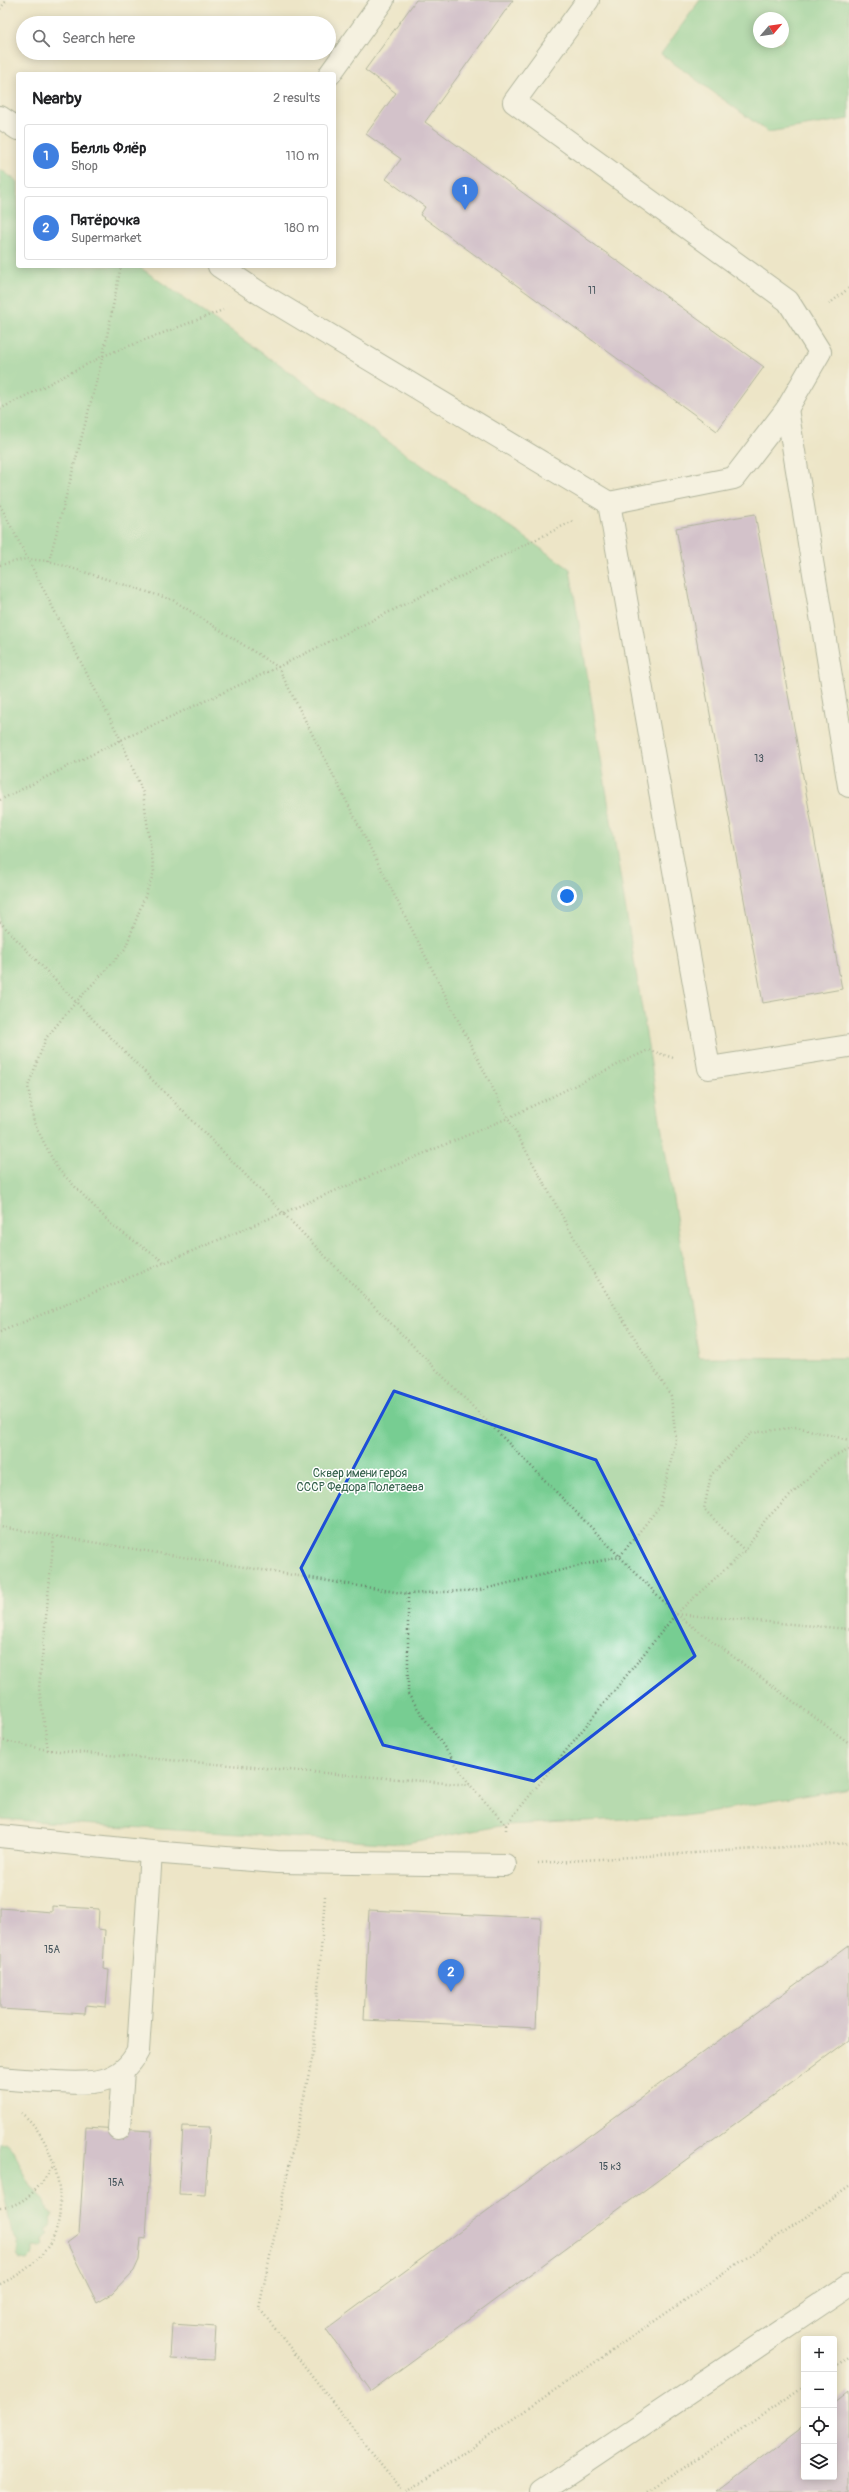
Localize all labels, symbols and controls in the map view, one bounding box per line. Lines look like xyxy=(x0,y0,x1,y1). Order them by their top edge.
north arrow xyxy=(753,12,789,48)
search box xyxy=(16,16,336,60)
icon: search xyxy=(30,27,52,49)
text: Search here xyxy=(62,29,135,48)
text: Nearby xyxy=(32,88,81,109)
text: 2 results xyxy=(273,90,320,106)
text: Белль Флёр xyxy=(71,139,146,158)
text: 1 xyxy=(43,148,49,164)
text: 110 m xyxy=(286,148,319,164)
text: Shop xyxy=(71,158,98,174)
pin: 1 xyxy=(452,177,478,210)
text: Пятёрочка xyxy=(71,211,140,230)
text: 2 xyxy=(42,220,50,236)
text: 180 m xyxy=(284,220,319,236)
text: Supermarket xyxy=(71,230,142,246)
house number: 11 xyxy=(588,285,596,297)
house number: 13 xyxy=(754,753,764,765)
your location xyxy=(557,886,577,906)
park label: Сквер имени героя СССР Федора Полетаева xyxy=(296,1466,424,1495)
house number: 15А xyxy=(44,1944,60,1956)
pin: 2 xyxy=(438,1959,464,1992)
house number: 15 к3 xyxy=(599,2161,622,2173)
house number: 15А xyxy=(108,2177,124,2189)
map controls xyxy=(801,2336,837,2480)
button: + xyxy=(801,2336,837,2372)
button: − xyxy=(801,2372,837,2408)
button: locate xyxy=(801,2408,837,2444)
button: layers xyxy=(801,2444,837,2480)

